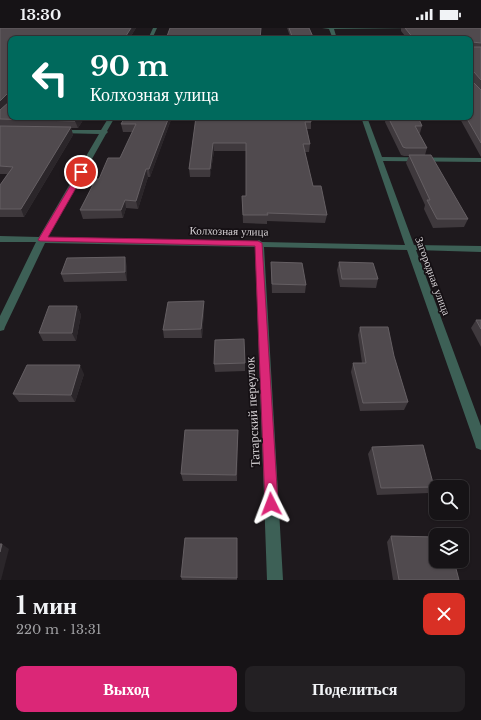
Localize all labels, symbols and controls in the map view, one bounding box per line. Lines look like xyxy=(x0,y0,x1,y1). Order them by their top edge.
text: 13:30 xyxy=(20,5,61,24)
text: 90 m xyxy=(90,49,168,84)
icon: left xyxy=(24,52,76,104)
text: Колхозная улица xyxy=(90,84,219,106)
pin xyxy=(64,155,98,189)
icon: arrive xyxy=(70,161,92,183)
street label: Колхозная улица xyxy=(190,223,269,239)
street label: Загородная улица xyxy=(412,235,454,317)
street label: Татарский переулок xyxy=(241,356,264,468)
map controls xyxy=(429,480,469,568)
button: search xyxy=(429,480,469,520)
position arrow xyxy=(250,483,292,525)
button: layers xyxy=(429,528,469,568)
text: 1 мин xyxy=(16,591,77,620)
button: close xyxy=(423,593,465,635)
text: 220 m · 13:31 xyxy=(16,621,101,638)
button: Выход xyxy=(16,666,237,712)
button: Поделиться xyxy=(245,666,465,712)

